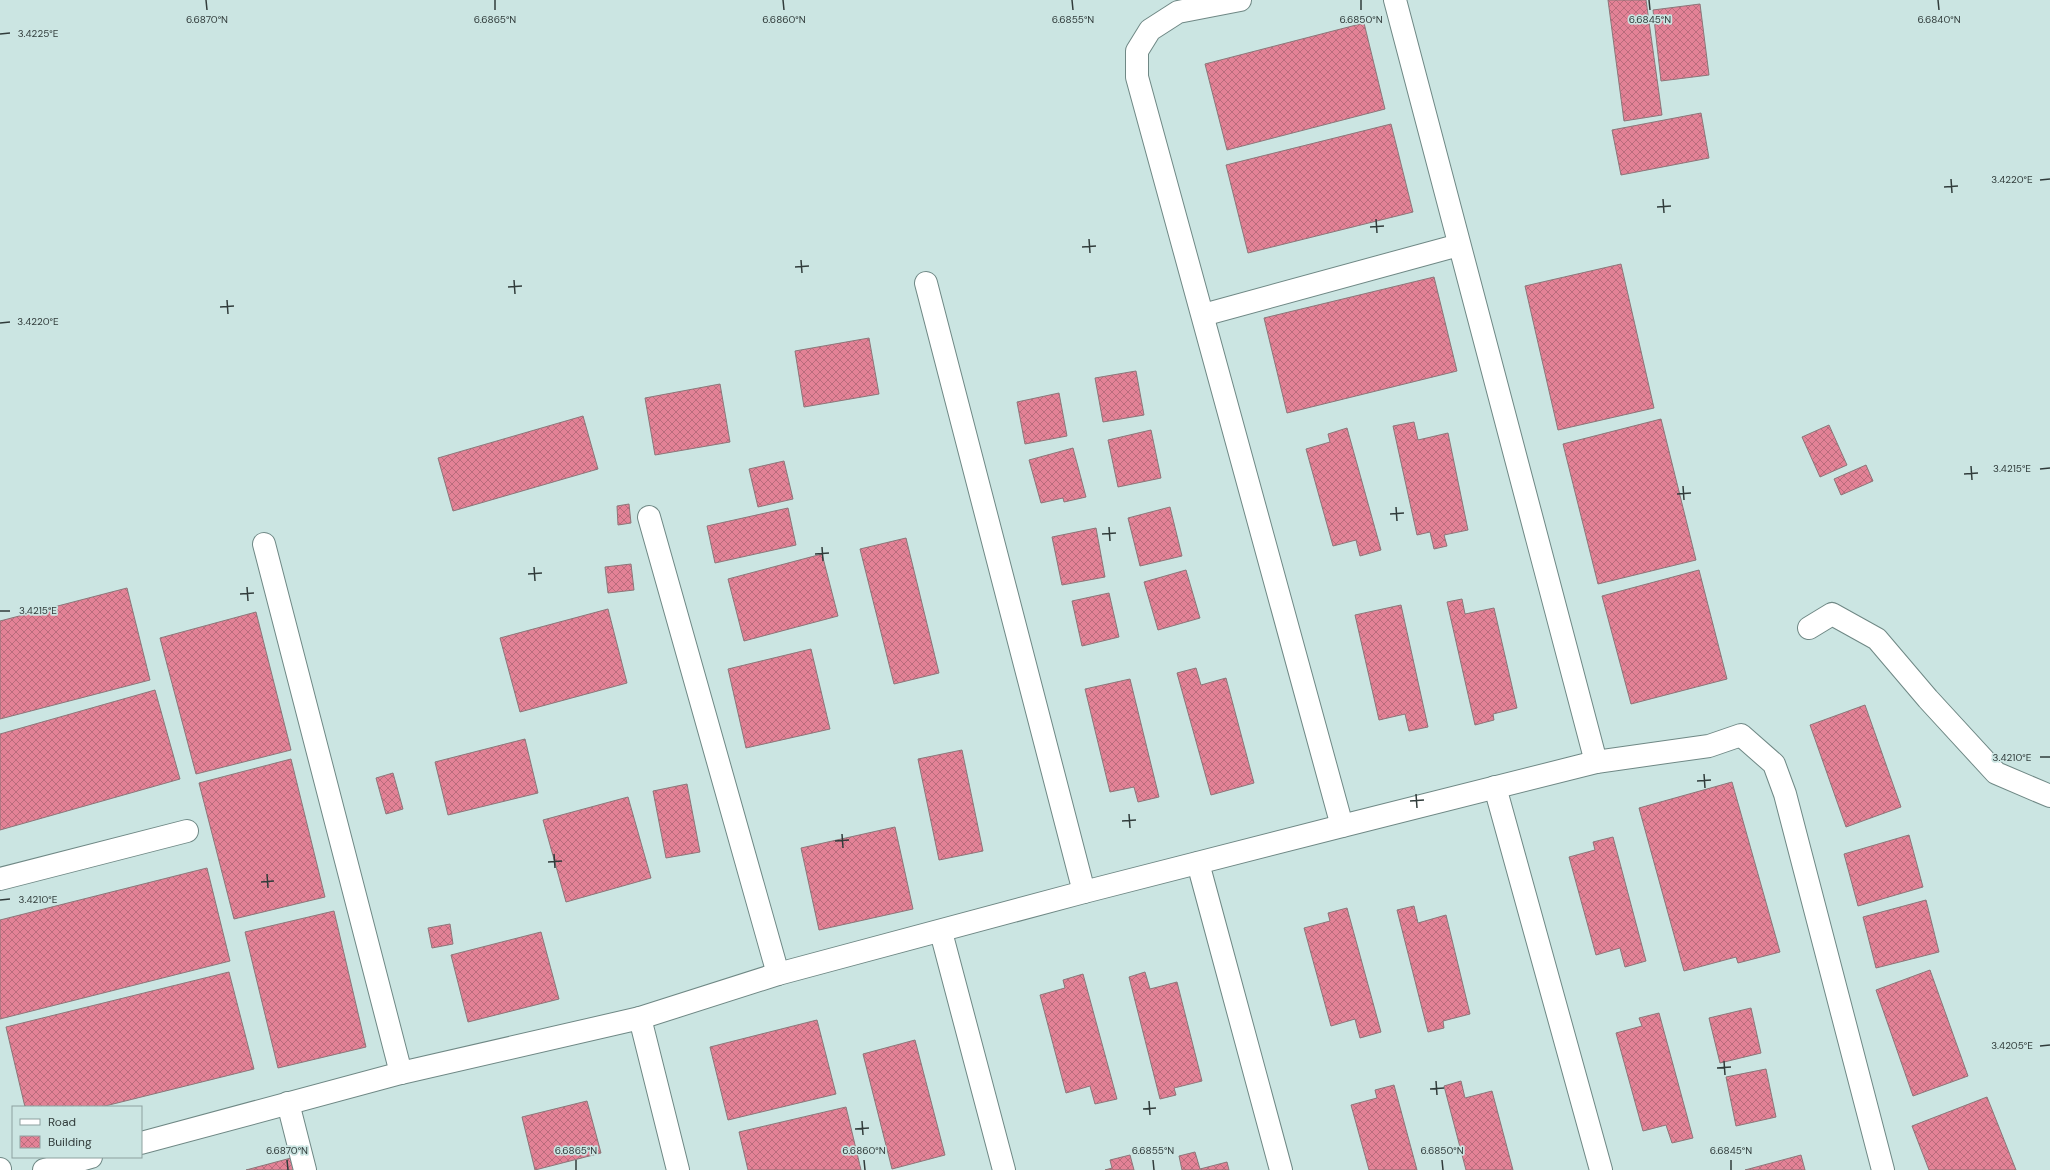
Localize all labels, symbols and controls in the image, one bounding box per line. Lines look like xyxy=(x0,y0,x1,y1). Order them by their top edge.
text: 6.6870°N xyxy=(186,13,228,26)
text: 6.6865°N xyxy=(474,13,516,26)
text: 6.6860°N xyxy=(762,13,806,26)
text: 6.6855°N xyxy=(1052,13,1094,26)
text: 6.6850°N xyxy=(1339,13,1383,26)
text: 6.6845°N xyxy=(1629,13,1671,26)
text: 6.6840°N xyxy=(1917,13,1961,26)
text: 3.4225°E xyxy=(18,27,59,40)
text: 3.4220°E xyxy=(1991,173,2033,186)
text: 3.4220°E xyxy=(17,315,59,328)
text: 3.4215°E xyxy=(1993,462,2031,475)
text: 3.4215°E xyxy=(19,604,57,617)
text: 3.4210°E xyxy=(1993,751,2032,764)
text: 3.4210°E xyxy=(19,893,58,906)
text: 3.4205°E xyxy=(1991,1039,2033,1052)
legend xyxy=(12,1106,142,1158)
text: Road xyxy=(48,1114,76,1130)
text: Building xyxy=(48,1134,92,1150)
text: 6.6870°N xyxy=(266,1144,308,1157)
text: 6.6865°N xyxy=(555,1144,597,1157)
text: 6.6860°N xyxy=(842,1144,886,1157)
text: 6.6855°N xyxy=(1132,1144,1174,1157)
text: 6.6850°N xyxy=(1420,1144,1464,1157)
text: 6.6845°N xyxy=(1710,1144,1752,1157)

